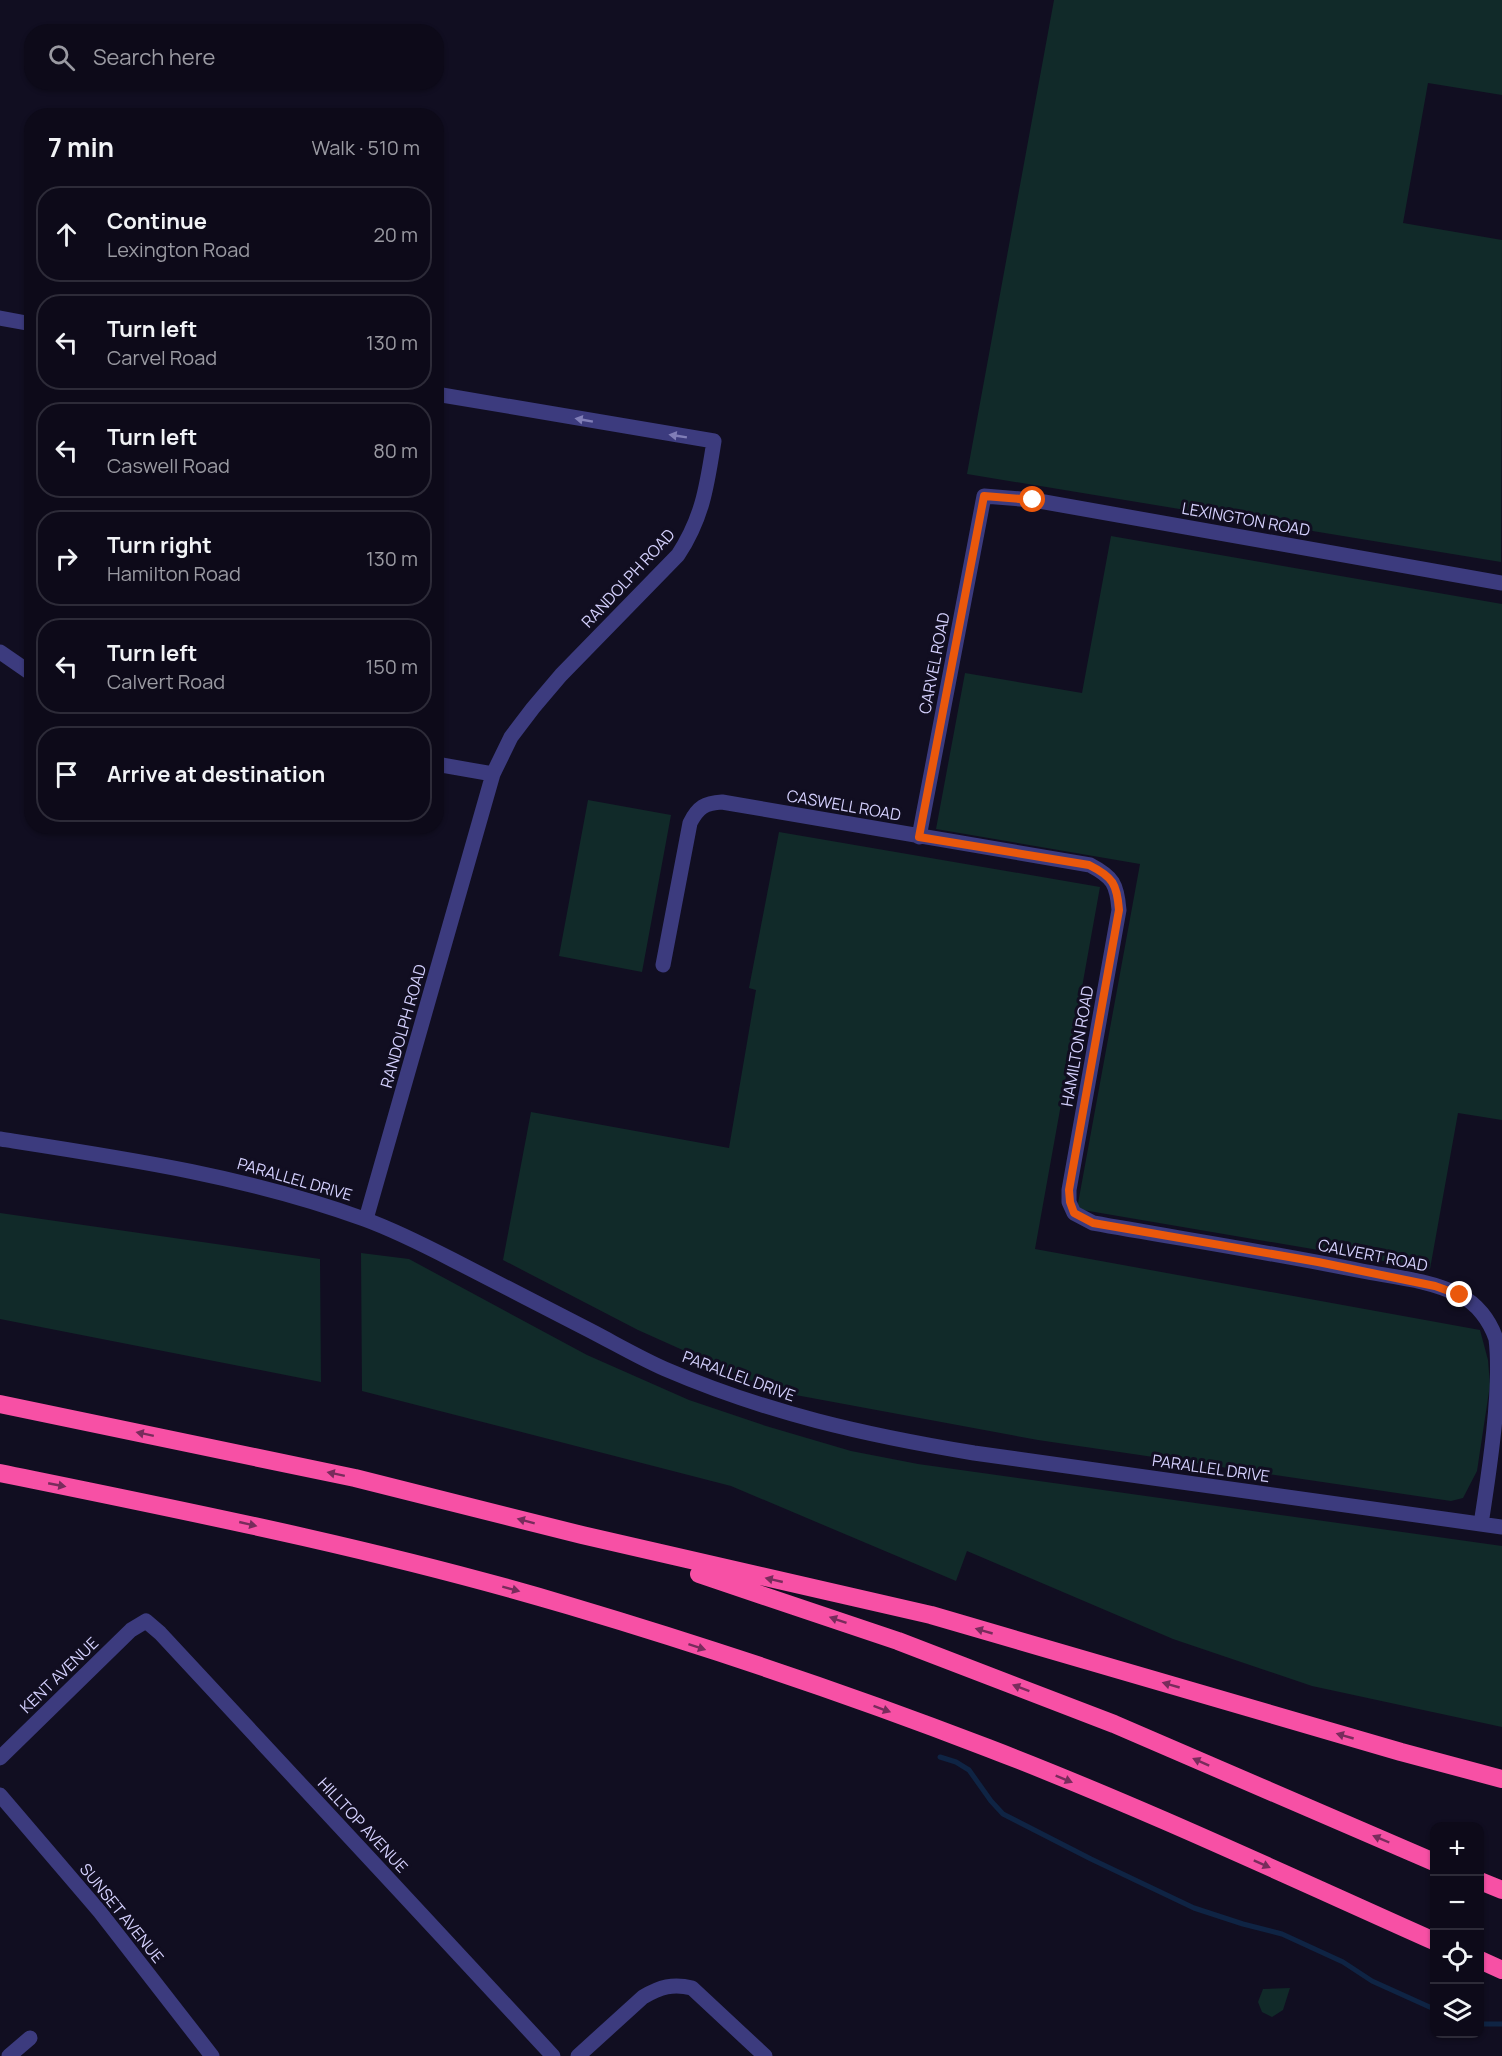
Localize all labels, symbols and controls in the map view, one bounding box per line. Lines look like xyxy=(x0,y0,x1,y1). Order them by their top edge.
search box xyxy=(24,24,444,90)
icon: search xyxy=(45,41,78,74)
text: Search here xyxy=(93,42,215,72)
text: 7 min xyxy=(48,129,114,165)
text: Walk · 510 m xyxy=(311,134,420,161)
text: Continue xyxy=(107,206,207,236)
icon: ahead xyxy=(50,218,83,251)
text: 20 m xyxy=(373,221,418,248)
text: Lexington Road xyxy=(107,236,250,263)
text: Turn left xyxy=(107,314,197,344)
icon: left xyxy=(50,326,83,359)
text: 130 m xyxy=(366,329,418,356)
text: Carvel Road xyxy=(107,344,217,371)
one-way arrow xyxy=(575,415,594,424)
text: Turn left xyxy=(107,422,197,452)
one-way arrow xyxy=(669,431,688,440)
icon: left xyxy=(50,434,83,467)
text: 80 m xyxy=(373,437,418,464)
text: Caswell Road xyxy=(107,452,230,479)
route start xyxy=(1019,486,1045,512)
street label: LEXINGTON ROAD xyxy=(1180,497,1312,541)
street label: RANDOLPH ROAD xyxy=(576,524,680,632)
text: Turn right xyxy=(107,530,212,560)
icon: right xyxy=(50,542,83,575)
text: 130 m xyxy=(366,545,418,572)
text: Hamilton Road xyxy=(107,560,241,587)
street label: CARVEL ROAD xyxy=(913,610,955,716)
text: Turn left xyxy=(107,638,197,668)
icon: left xyxy=(50,650,83,683)
text: 150 m xyxy=(365,653,418,680)
text: Calvert Road xyxy=(107,668,225,695)
icon: arrive xyxy=(50,758,83,791)
text: Arrive at destination xyxy=(107,759,325,789)
street label: CASWELL ROAD xyxy=(785,784,903,826)
street label: RANDOLPH ROAD xyxy=(375,961,431,1090)
street label: HAMILTON ROAD xyxy=(1056,984,1098,1108)
street label: PARALLEL DRIVE xyxy=(235,1152,355,1206)
street label: CALVERT ROAD xyxy=(1316,1234,1430,1276)
route end xyxy=(1446,1281,1472,1307)
street label: PARALLEL DRIVE xyxy=(680,1345,798,1407)
one-way arrow xyxy=(136,1429,155,1438)
street label: PARALLEL DRIVE xyxy=(1151,1449,1271,1487)
one-way arrow xyxy=(326,1469,345,1478)
one-way arrow xyxy=(48,1481,67,1490)
one-way arrow xyxy=(516,1515,535,1525)
one-way arrow xyxy=(239,1520,257,1530)
one-way arrow xyxy=(765,1575,783,1585)
one-way arrow xyxy=(502,1585,520,1595)
one-way arrow xyxy=(829,1615,847,1625)
one-way arrow xyxy=(975,1626,993,1635)
street label: KENT AVENUE xyxy=(15,1632,103,1718)
one-way arrow xyxy=(688,1642,706,1652)
one-way arrow xyxy=(1162,1680,1180,1689)
one-way arrow xyxy=(1012,1683,1030,1692)
one-way arrow xyxy=(873,1704,891,1714)
one-way arrow xyxy=(1336,1731,1354,1740)
one-way arrow xyxy=(1193,1758,1210,1767)
street label: HILLTOP AVENUE xyxy=(313,1773,413,1877)
one-way arrow xyxy=(1055,1775,1073,1784)
map controls xyxy=(1430,1822,1484,2038)
button: + xyxy=(1430,1822,1484,1876)
one-way arrow xyxy=(1371,1834,1389,1844)
street label: SUNSET AVENUE xyxy=(75,1859,169,1967)
one-way arrow xyxy=(1253,1859,1271,1869)
button: − xyxy=(1430,1876,1484,1930)
button: locate xyxy=(1430,1930,1484,1984)
button: layers xyxy=(1430,1984,1484,2038)

